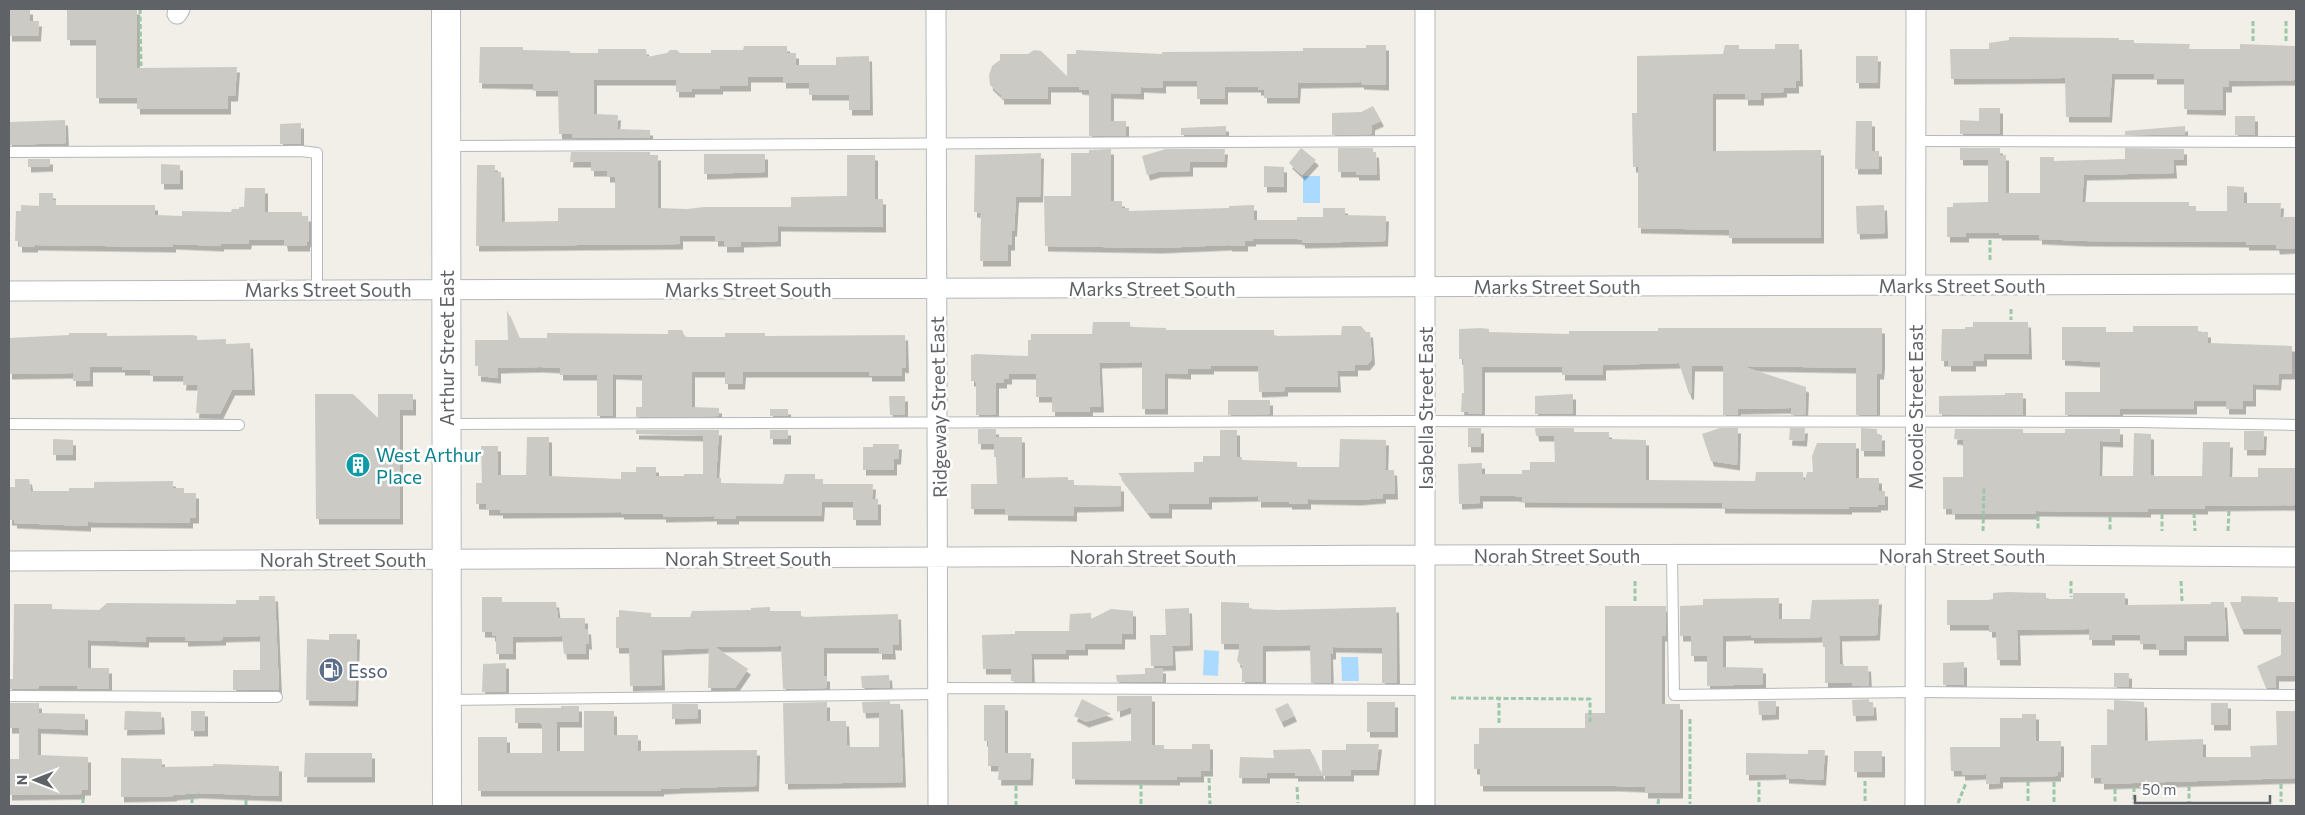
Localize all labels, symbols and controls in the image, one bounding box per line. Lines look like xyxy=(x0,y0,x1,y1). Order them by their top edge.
street label: Arthur Street East xyxy=(435,270,458,426)
street label: Marks Street South xyxy=(1878,274,2046,297)
street label: Marks Street South xyxy=(1473,275,1641,298)
street label: Marks Street South xyxy=(1068,277,1236,300)
street label: Marks Street South xyxy=(244,278,412,301)
street label: Marks Street South xyxy=(664,278,832,301)
street label: Ridgeway Street East xyxy=(925,316,951,498)
street label: Moodie Street East xyxy=(1904,324,1927,490)
street label: Isabella Street East xyxy=(1414,326,1437,490)
place label: West Arthur Place xyxy=(376,443,482,488)
building icon: West Arthur Place xyxy=(345,452,371,478)
street label: Norah Street South xyxy=(1474,544,1640,567)
street label: Norah Street South xyxy=(1879,544,2045,567)
street label: Norah Street South xyxy=(1070,545,1236,568)
street label: Norah Street South xyxy=(665,547,831,570)
street label: Norah Street South xyxy=(260,548,426,571)
fuel station icon: Esso xyxy=(318,657,344,683)
place label: Esso xyxy=(348,659,388,682)
north arrow xyxy=(10,755,60,805)
scale bar xyxy=(2135,772,2270,804)
text: N xyxy=(13,775,30,785)
text: 50 m xyxy=(2142,780,2176,798)

